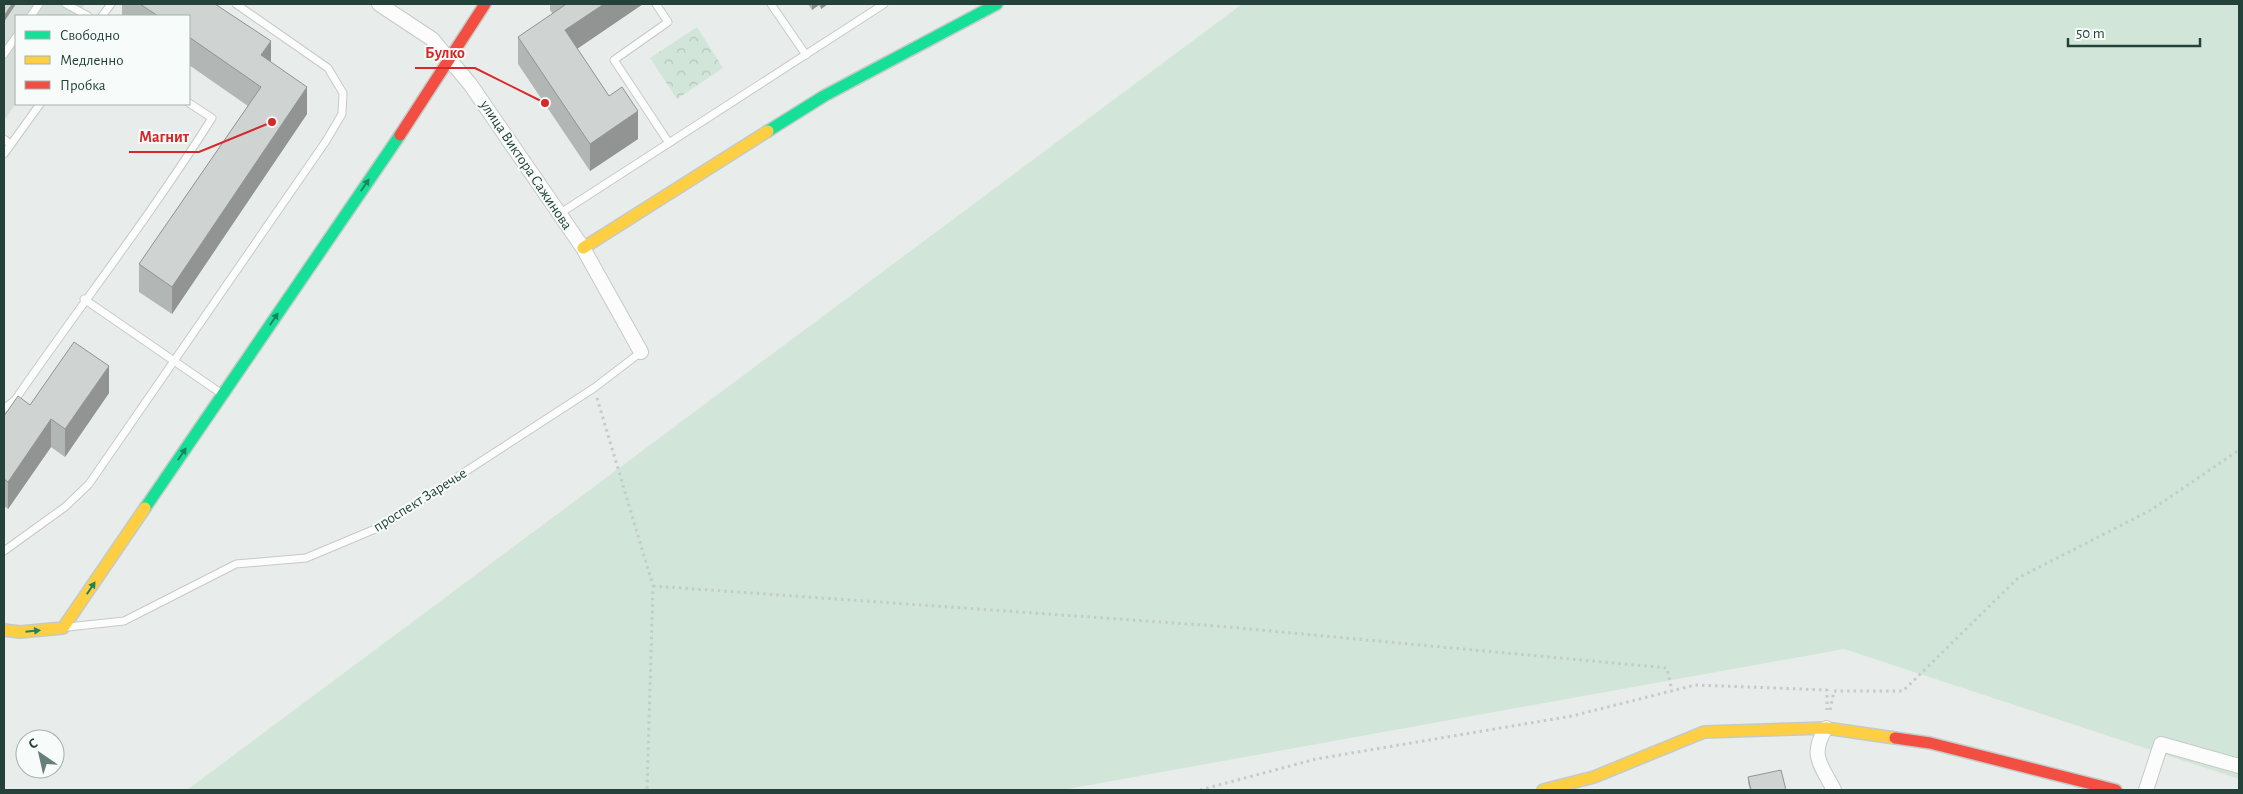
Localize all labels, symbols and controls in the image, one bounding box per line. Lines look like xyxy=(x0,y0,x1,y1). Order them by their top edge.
legend xyxy=(15,15,190,105)
scale bar xyxy=(2068,15,2200,47)
text: 50 m xyxy=(2076,26,2105,41)
text: Свободно xyxy=(60,28,120,43)
callout: Булко xyxy=(415,37,475,68)
text: Булко xyxy=(425,45,465,62)
text: Медленно xyxy=(60,53,124,68)
text: Пробка xyxy=(60,78,106,93)
street label: улица Виктора Сажинова xyxy=(477,97,575,232)
callout: Магнит xyxy=(129,121,199,152)
text: Магнит xyxy=(139,129,190,145)
one-way arrow xyxy=(361,178,370,192)
one-way arrow xyxy=(269,313,279,326)
one-way arrow xyxy=(177,447,187,460)
street label: проспект Заречье xyxy=(371,465,470,535)
one-way arrow xyxy=(86,581,96,595)
one-way arrow xyxy=(26,627,42,635)
north arrow xyxy=(15,729,65,779)
text: С xyxy=(26,736,41,752)

